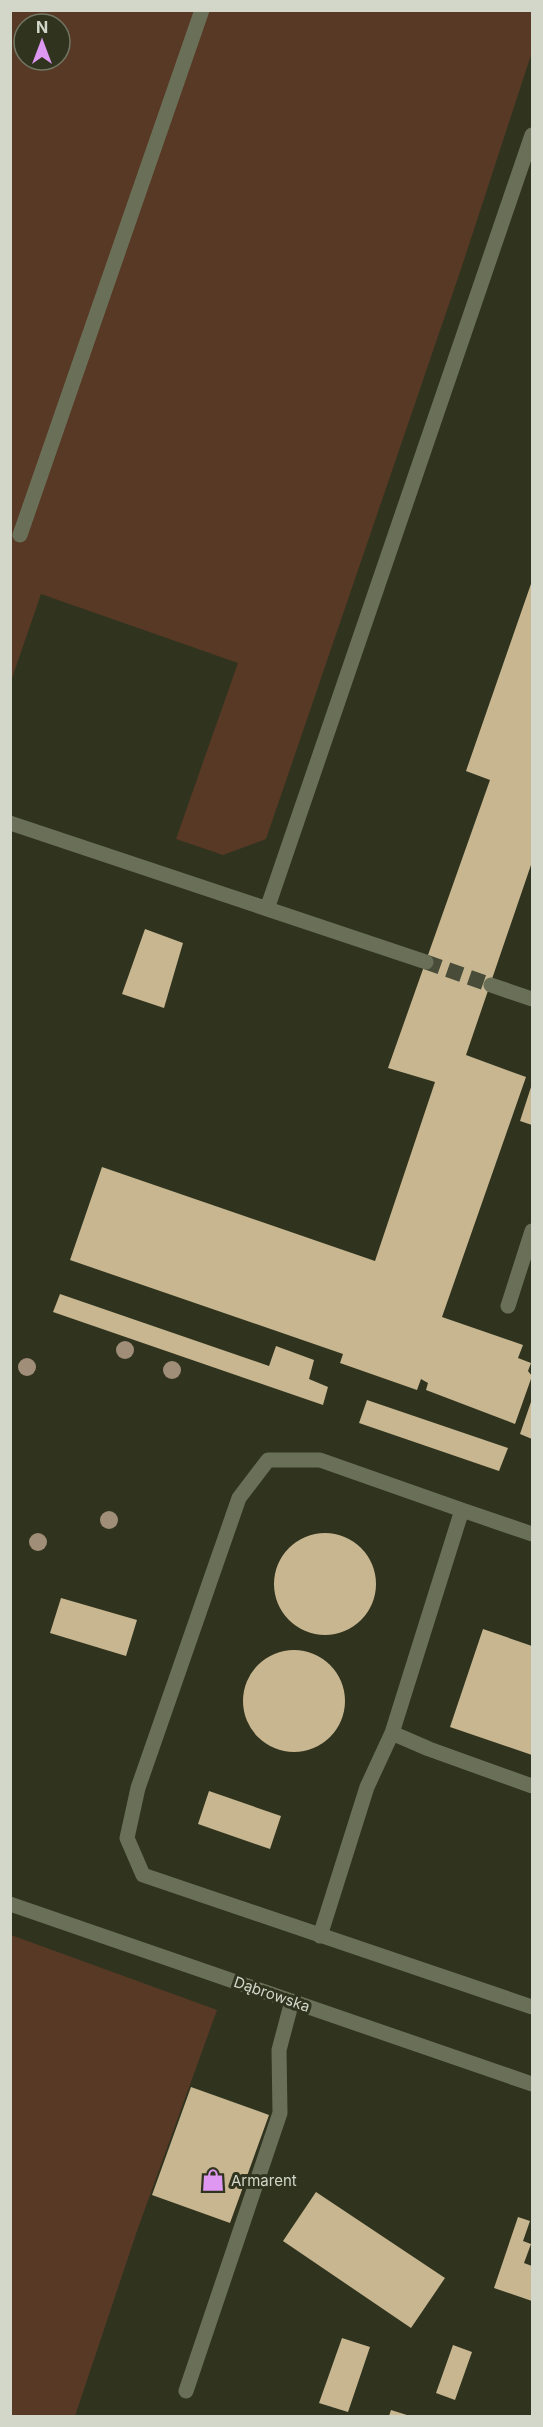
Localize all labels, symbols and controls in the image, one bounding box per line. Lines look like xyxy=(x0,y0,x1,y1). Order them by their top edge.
north arrow xyxy=(12,12,72,72)
text: N xyxy=(36,17,48,37)
street label: Dąbrowska xyxy=(231,1972,313,2016)
shop icon: Armarent xyxy=(200,2167,226,2193)
place label: Armarent xyxy=(231,2171,297,2190)

